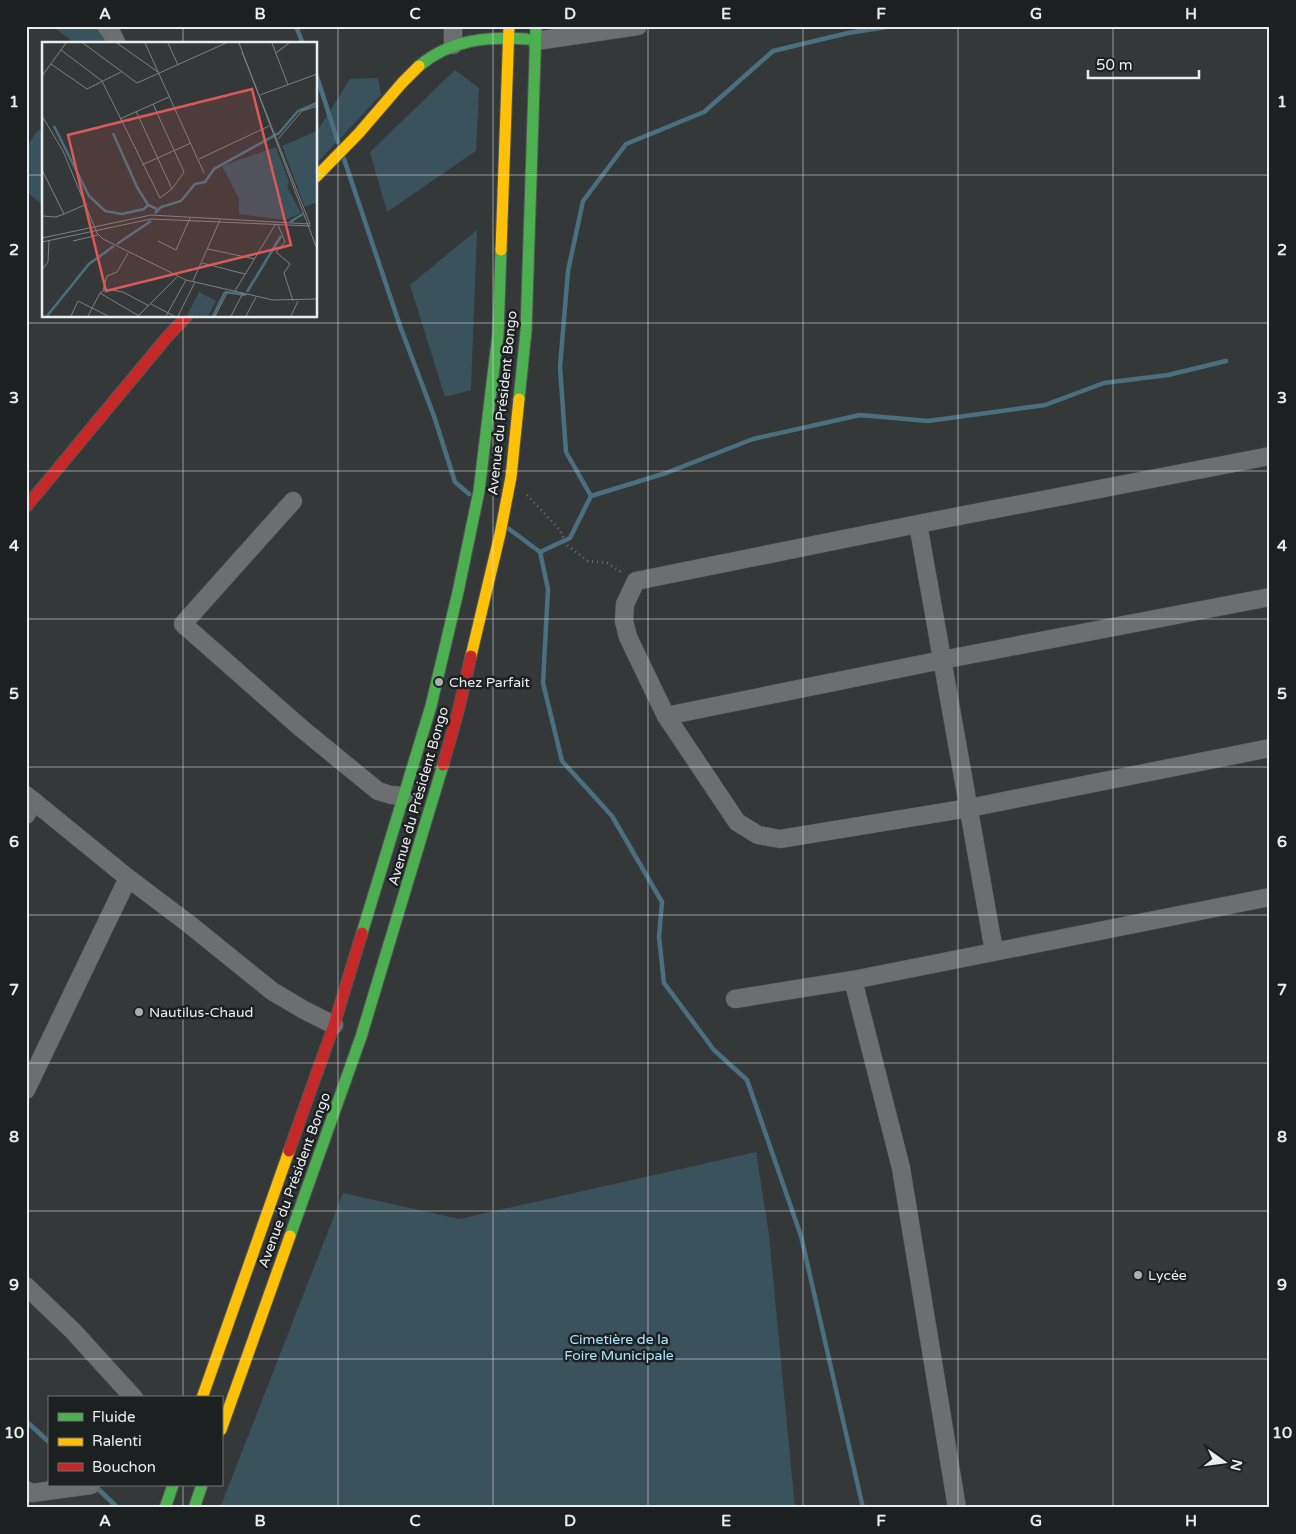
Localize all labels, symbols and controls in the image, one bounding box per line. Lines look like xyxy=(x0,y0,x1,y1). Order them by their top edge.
text: A xyxy=(99,4,111,24)
text: B xyxy=(254,4,266,24)
text: C xyxy=(409,4,421,24)
text: D xyxy=(564,4,576,24)
text: E xyxy=(721,4,731,24)
text: F xyxy=(876,4,886,24)
text: G xyxy=(1030,4,1042,24)
text: H xyxy=(1185,4,1197,24)
inset map xyxy=(42,42,318,318)
scale bar xyxy=(1088,48,1200,80)
text: 50 m xyxy=(1096,56,1133,74)
text: 1 xyxy=(9,92,19,112)
text: 1 xyxy=(1277,92,1287,112)
text: 2 xyxy=(9,240,19,260)
text: 2 xyxy=(1277,240,1287,260)
street label: Avenue du Président Bongo xyxy=(484,310,521,496)
text: 3 xyxy=(9,388,19,408)
text: 3 xyxy=(1277,388,1287,408)
text: 4 xyxy=(9,536,19,556)
text: 4 xyxy=(1277,536,1287,556)
place label: Chez Parfait xyxy=(449,674,531,691)
marker: Chez Parfait xyxy=(433,676,445,688)
text: 5 xyxy=(9,684,19,704)
text: 5 xyxy=(1277,684,1287,704)
street label: Avenue du Président Bongo xyxy=(385,705,452,888)
text: 6 xyxy=(9,832,19,852)
text: 6 xyxy=(1277,832,1287,852)
text: 7 xyxy=(9,980,19,1000)
text: 7 xyxy=(1277,980,1287,1000)
place label: Nautilus-Chaud xyxy=(149,1004,253,1021)
marker: Nautilus-Chaud xyxy=(133,1006,145,1018)
street label: Avenue du Président Bongo xyxy=(255,1090,334,1270)
text: 8 xyxy=(9,1127,19,1147)
text: 8 xyxy=(1277,1127,1287,1147)
place label: Lycée xyxy=(1148,1267,1187,1284)
marker: Lycée xyxy=(1132,1269,1144,1281)
text: 9 xyxy=(9,1275,19,1295)
text: 9 xyxy=(1277,1275,1287,1295)
park label: Cimetière de la Foire Municipale xyxy=(564,1331,674,1364)
legend xyxy=(48,1396,222,1486)
text: Fluide xyxy=(92,1408,136,1426)
text: 10 xyxy=(4,1423,24,1443)
text: 10 xyxy=(1272,1423,1292,1443)
text: Ralenti xyxy=(92,1432,142,1450)
north arrow xyxy=(1198,1436,1248,1486)
text: Bouchon xyxy=(92,1458,156,1476)
text: N xyxy=(1227,1458,1246,1473)
text: A xyxy=(99,1511,111,1531)
text: B xyxy=(254,1511,266,1531)
text: C xyxy=(409,1511,421,1531)
text: D xyxy=(564,1511,576,1531)
text: E xyxy=(721,1511,731,1531)
text: F xyxy=(876,1511,886,1531)
text: G xyxy=(1030,1511,1042,1531)
text: H xyxy=(1185,1511,1197,1531)

